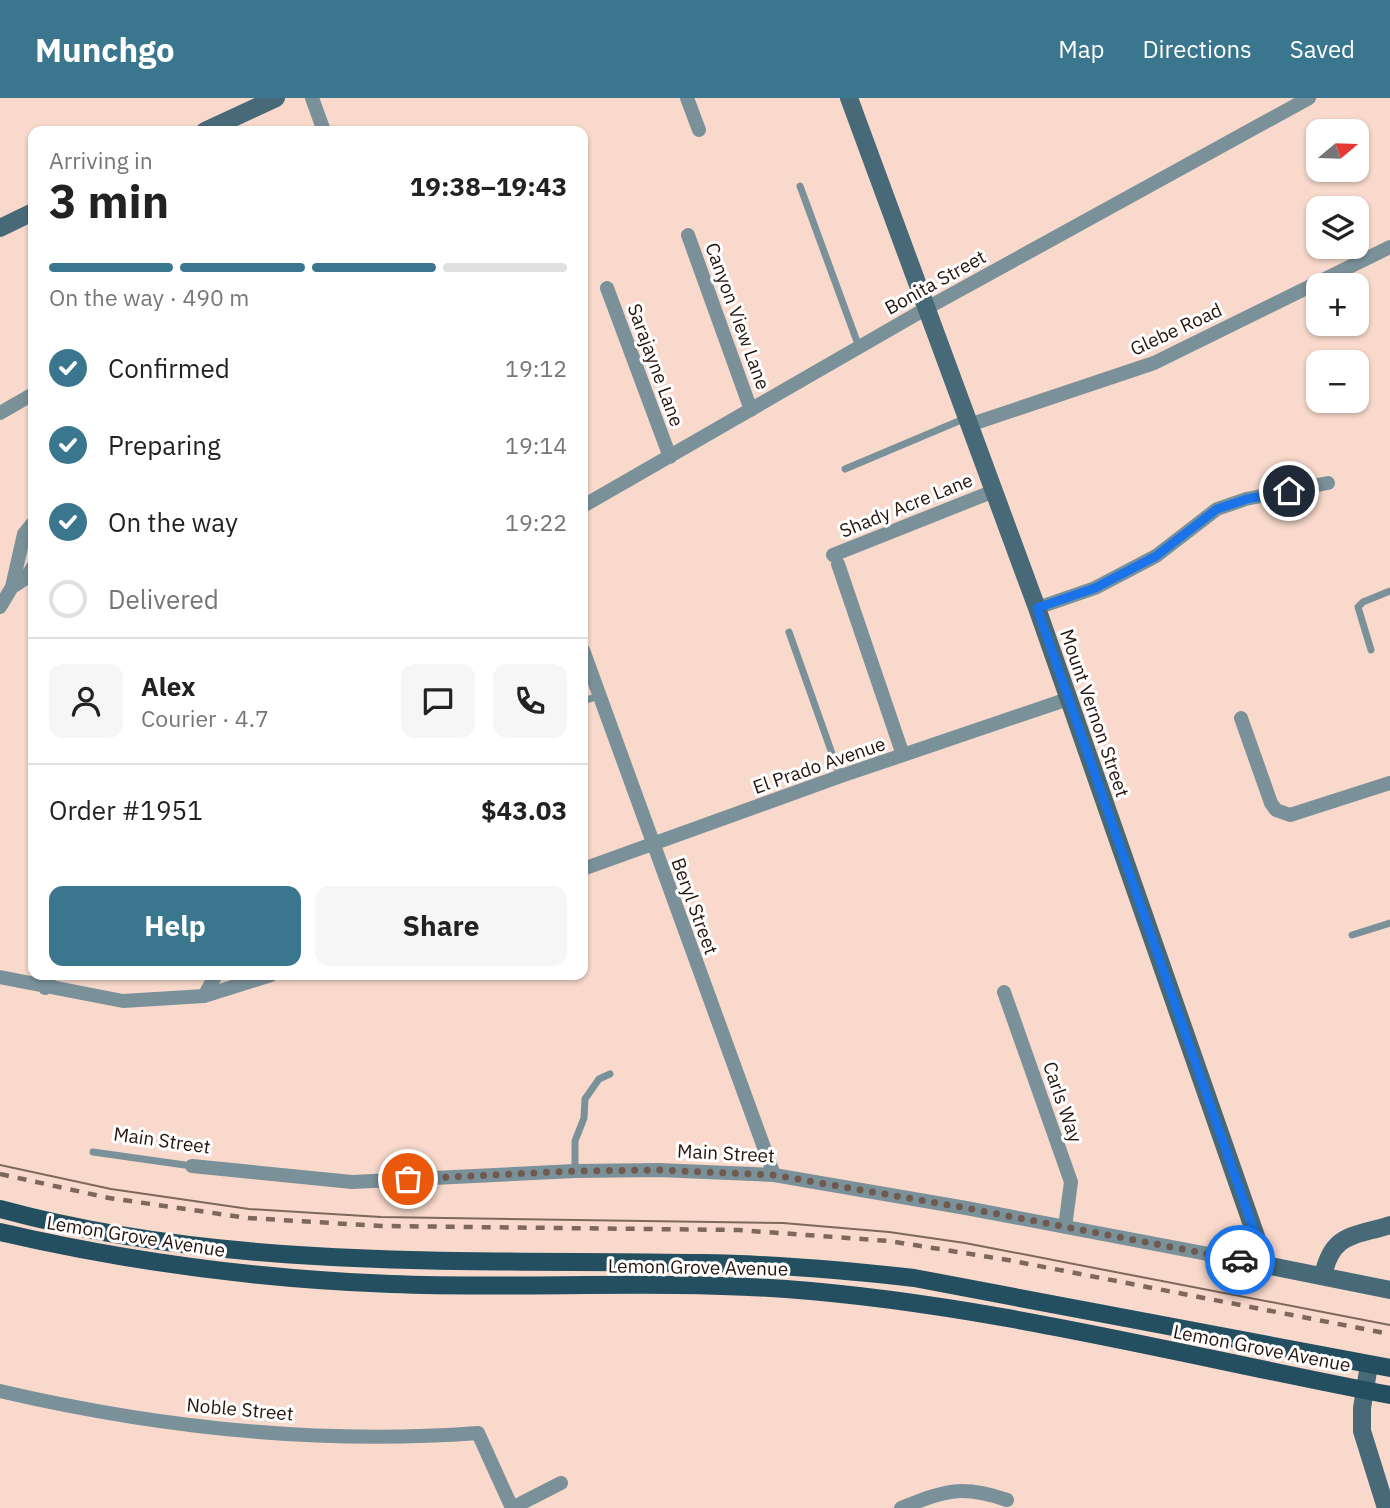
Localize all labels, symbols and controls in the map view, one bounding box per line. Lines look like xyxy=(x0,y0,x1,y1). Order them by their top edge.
text: Munchgo xyxy=(35,28,175,71)
text: Map xyxy=(1058,33,1104,65)
text: Directions xyxy=(1142,33,1252,65)
text: Saved xyxy=(1290,33,1355,65)
north arrow xyxy=(1306,119,1368,182)
map controls xyxy=(1306,119,1369,413)
text: Arriving in xyxy=(49,145,153,175)
text: 19:38–19:43 xyxy=(410,169,567,203)
text: 3 min xyxy=(49,171,169,231)
button: layers xyxy=(1306,196,1369,259)
street label: Canyon View Lane xyxy=(700,239,776,393)
street label: Bonita Street xyxy=(880,244,990,320)
button: + xyxy=(1306,273,1369,336)
text: On the way · 490 m xyxy=(49,282,249,312)
street label: Glebe Road xyxy=(1126,297,1226,361)
street label: Sarajayne Lane xyxy=(623,300,689,430)
icon: check xyxy=(49,349,87,387)
button: − xyxy=(1306,350,1369,413)
text: Confirmed xyxy=(108,351,230,385)
text: 19:12 xyxy=(505,353,567,383)
icon: check xyxy=(49,426,87,464)
text: Preparing xyxy=(108,428,221,462)
text: 19:14 xyxy=(505,430,567,460)
pin xyxy=(1259,461,1319,521)
street label: Shady Acre Lane xyxy=(836,467,976,543)
icon: home xyxy=(1270,472,1308,510)
icon: check xyxy=(49,503,87,541)
text: On the way xyxy=(108,505,238,539)
text: 19:22 xyxy=(505,507,567,537)
text: Delivered xyxy=(108,582,219,616)
street label: Mount Vernon Street xyxy=(1055,626,1135,800)
button: person xyxy=(49,664,123,738)
button: chat xyxy=(401,664,475,738)
button: phone xyxy=(493,664,567,738)
text: Alex xyxy=(141,669,195,703)
text: Courier · 4.7 xyxy=(141,703,269,733)
street label: El Prado Avenue xyxy=(750,731,888,799)
text: Order #1951 xyxy=(49,793,203,827)
text: $43.03 xyxy=(481,793,567,827)
street label: Beryl Street xyxy=(666,854,724,958)
button: Help xyxy=(49,886,301,966)
button: Share xyxy=(315,886,567,966)
street label: Carls Way xyxy=(1038,1058,1088,1146)
street label: Main Street xyxy=(112,1121,212,1159)
street label: Main Street xyxy=(677,1138,775,1168)
pin xyxy=(378,1149,438,1209)
icon: bag xyxy=(389,1160,427,1198)
street label: Lemon Grove Avenue xyxy=(45,1210,227,1262)
courier xyxy=(1205,1225,1275,1295)
icon: car xyxy=(1221,1241,1259,1279)
street label: Lemon Grove Avenue xyxy=(608,1253,788,1281)
street label: Lemon Grove Avenue xyxy=(1171,1319,1353,1377)
street label: Noble Street xyxy=(186,1392,294,1426)

